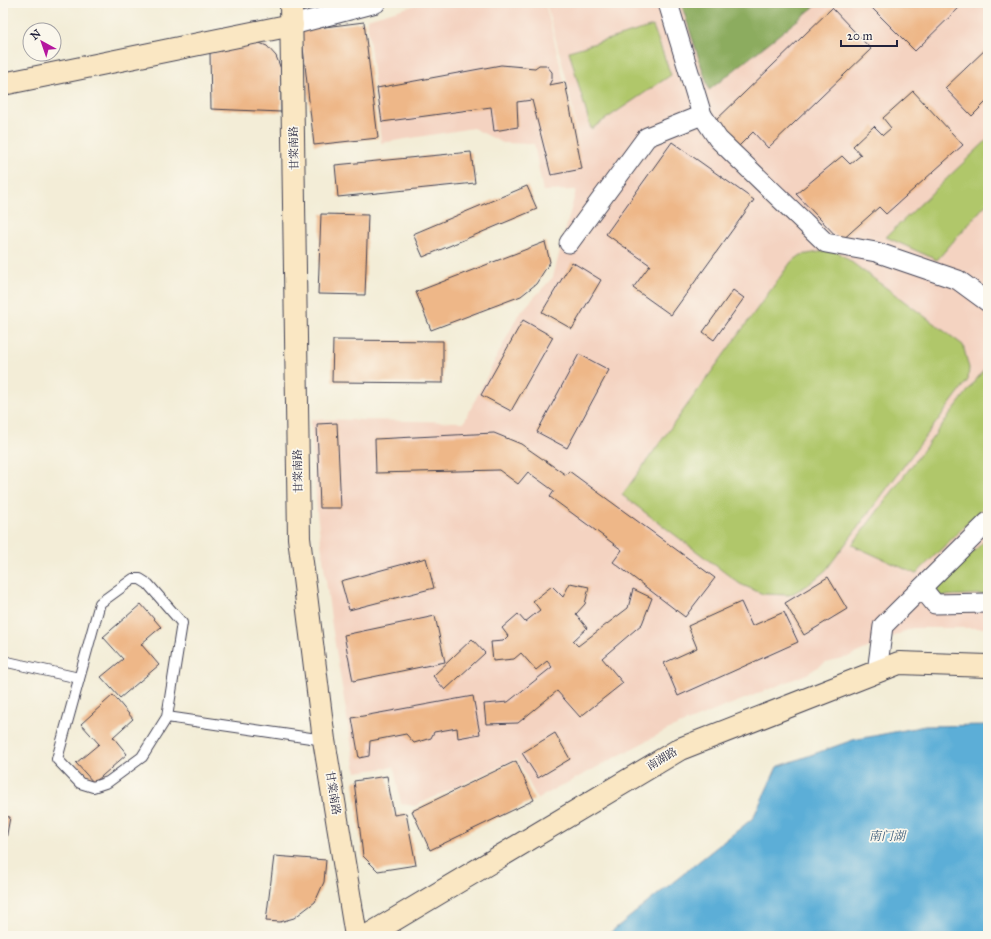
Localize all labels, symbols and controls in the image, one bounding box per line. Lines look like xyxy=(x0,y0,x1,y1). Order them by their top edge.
north arrow xyxy=(22,22,62,62)
scale bar xyxy=(841,22,897,48)
text: N xyxy=(28,26,44,43)
text: 20 m xyxy=(847,29,873,43)
street label: 甘棠南路 xyxy=(287,126,301,170)
street label: 甘棠南路 xyxy=(291,449,305,493)
street label: 南湖路 xyxy=(645,745,679,773)
street label: 甘棠南路 xyxy=(323,770,343,816)
water label: 南门湖 xyxy=(869,829,907,843)

